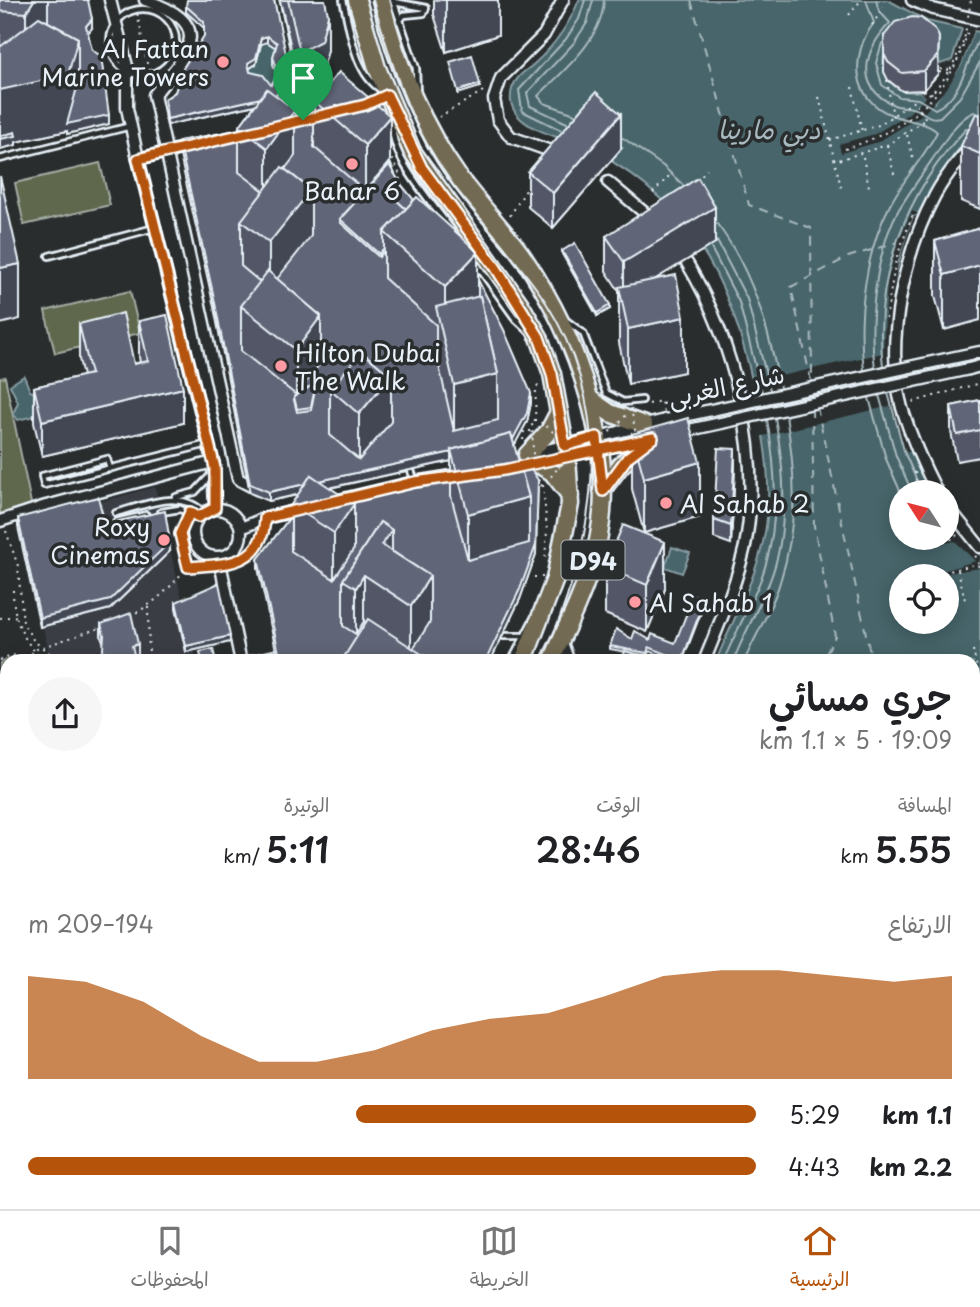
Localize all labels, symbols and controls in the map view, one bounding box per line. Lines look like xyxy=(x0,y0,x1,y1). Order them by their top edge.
place label: Al Fattan Marine Towers xyxy=(42,30,209,94)
pin xyxy=(273,48,333,120)
marker: Al Fattan Marine Towers xyxy=(215,54,231,70)
icon: arrive xyxy=(284,59,322,97)
water label: دبي مارينا xyxy=(717,109,821,153)
marker: Bahar 6 xyxy=(344,156,360,172)
place label: Bahar 6 xyxy=(304,172,400,208)
place label: Hilton Dubai The Walk xyxy=(295,334,441,398)
street label: شارع الغربى xyxy=(664,355,788,416)
marker: Hilton Dubai The Walk xyxy=(273,358,289,374)
north arrow xyxy=(889,480,959,550)
map controls xyxy=(889,480,959,634)
place label: Al Sahab 2 xyxy=(680,485,810,521)
marker: Al Sahab 2 xyxy=(658,495,674,511)
place label: Roxy Cinemas xyxy=(50,508,150,572)
marker: Roxy Cinemas xyxy=(156,532,172,548)
road number: D94 xyxy=(562,540,624,580)
button: locate xyxy=(889,564,959,634)
place label: Al Sahab 1 xyxy=(649,584,773,620)
marker: Al Sahab 1 xyxy=(627,594,643,610)
text: جري مسائي xyxy=(768,667,952,724)
button: share xyxy=(28,677,102,751)
text: 19:09 · 5 × 1.1 km xyxy=(759,722,952,757)
text: الوتيرة xyxy=(283,790,329,818)
text: الوقت xyxy=(596,790,641,818)
text: المسافة xyxy=(898,790,952,818)
text: 5:11 xyxy=(266,822,329,875)
text: 28:46 xyxy=(536,822,641,875)
text: 5.55 xyxy=(875,822,952,875)
text: /km xyxy=(223,841,266,869)
text: km xyxy=(840,841,875,869)
text: 194–209 m xyxy=(28,906,154,941)
text: الارتفاع xyxy=(888,906,952,941)
text: 5:29 xyxy=(789,1097,840,1132)
text: 1.1 km xyxy=(882,1097,952,1132)
text: 4:43 xyxy=(788,1149,840,1184)
text: 2.2 km xyxy=(869,1149,952,1184)
tab: المحفوظات xyxy=(130,1222,209,1296)
tab: الخريطة xyxy=(470,1222,529,1296)
tab: الرئيسية xyxy=(790,1222,850,1296)

